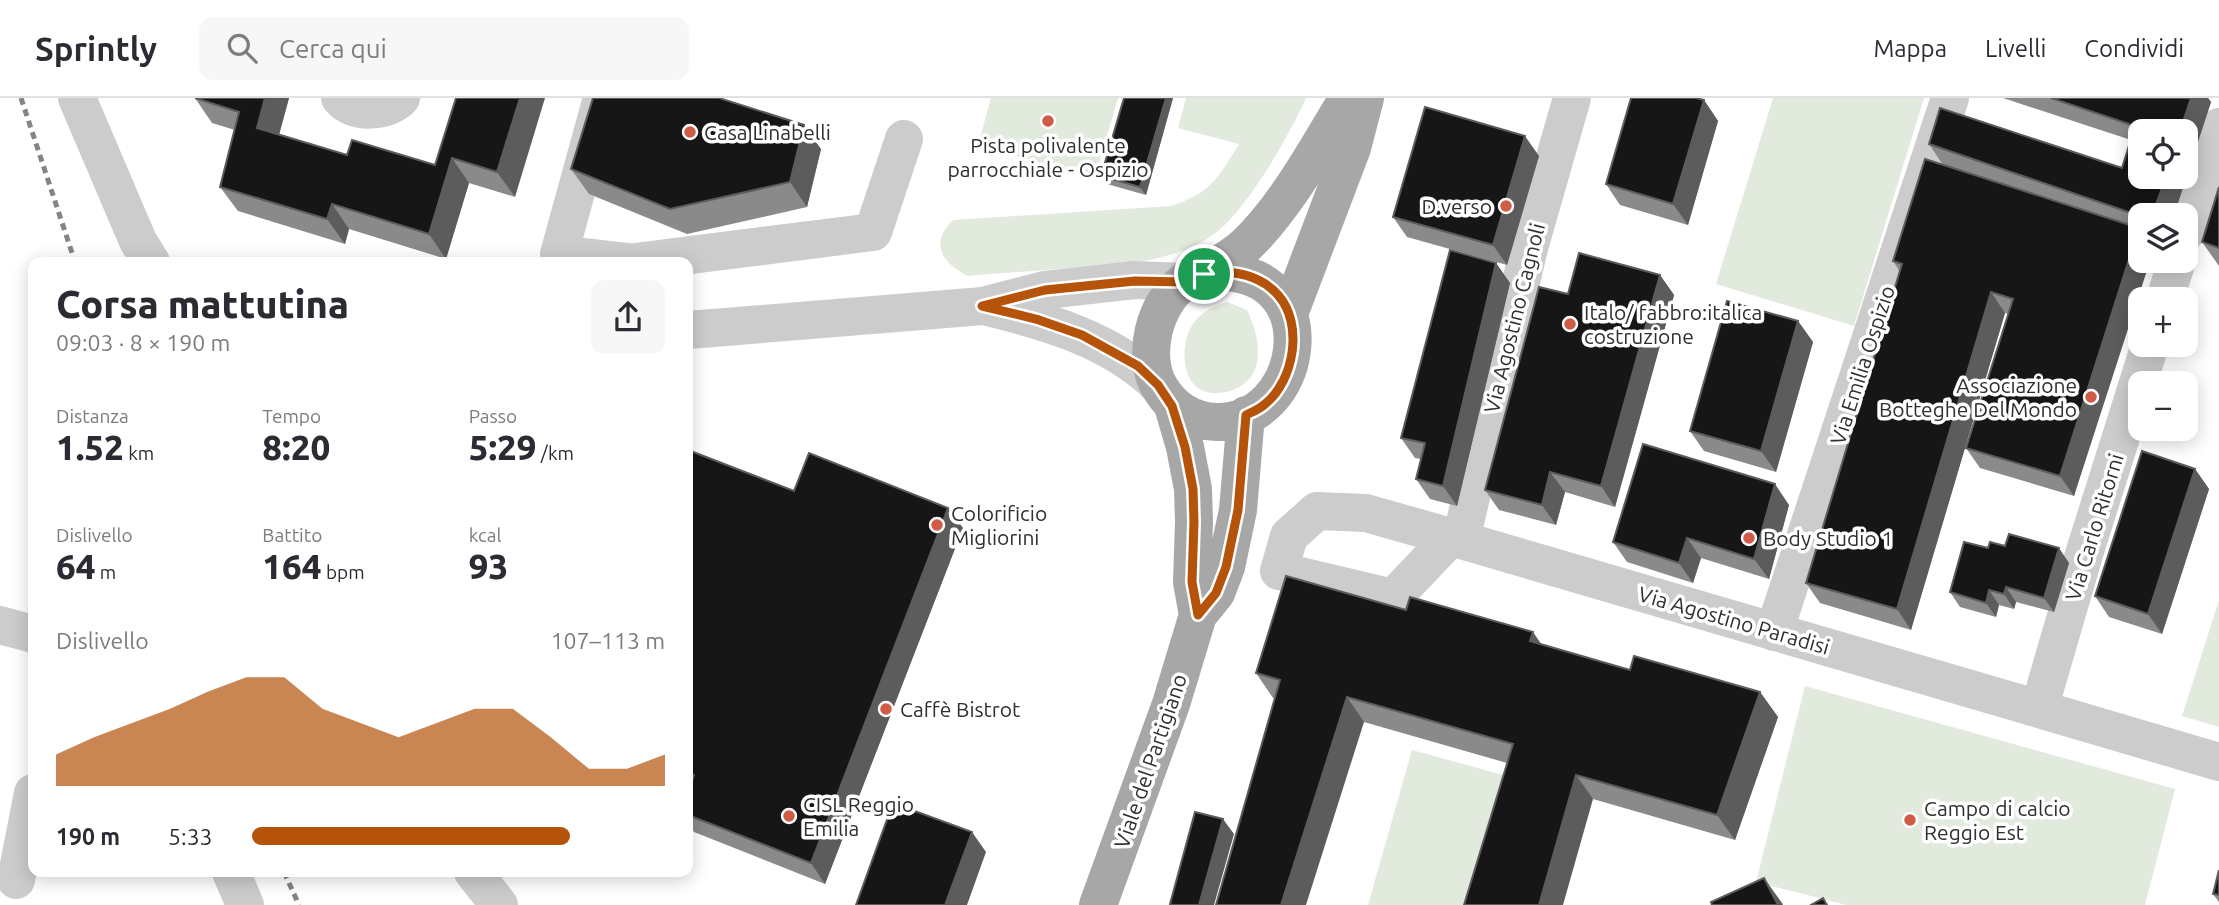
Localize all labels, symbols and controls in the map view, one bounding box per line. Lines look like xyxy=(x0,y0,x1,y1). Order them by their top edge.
search box xyxy=(199,17,689,80)
icon: search xyxy=(223,29,261,67)
text: Sprintly xyxy=(35,30,157,67)
text: Cerca qui xyxy=(279,34,387,63)
text: Mappa xyxy=(1873,35,1947,62)
text: Livelli xyxy=(1985,35,2046,62)
text: Condividi xyxy=(2084,35,2184,62)
marker: Pista polivalente parrocchiale - Ospizio xyxy=(1040,113,1056,129)
map controls xyxy=(2128,119,2198,441)
button: locate xyxy=(2128,119,2198,189)
place label: Casa Linabelli xyxy=(704,120,831,144)
marker: Casa Linabelli xyxy=(682,124,698,140)
place label: Pista polivalente parrocchiale - Ospizio xyxy=(947,133,1149,181)
place label: D.verso xyxy=(1421,194,1492,218)
marker: D.verso xyxy=(1498,198,1514,214)
button: layers xyxy=(2128,203,2198,273)
street label: Via Agostino Cagnoli xyxy=(1479,221,1549,415)
pin xyxy=(1174,244,1234,304)
icon: arrive xyxy=(1185,255,1223,293)
button: share xyxy=(591,280,665,354)
street label: Via Emilia Ospizio xyxy=(1825,282,1899,448)
text: Corsa mattutina xyxy=(56,283,349,325)
button: + xyxy=(2128,287,2198,357)
place label: Italo/ fabbro:italica costruzione xyxy=(1584,300,1762,348)
marker: Italo/ fabbro:italica costruzione xyxy=(1562,316,1578,332)
text: 09:03 · 8 × 190 m xyxy=(56,330,230,355)
button: − xyxy=(2128,371,2198,441)
place label: Associazione Botteghe Del Mondo xyxy=(1879,373,2077,421)
marker: Associazione Botteghe Del Mondo xyxy=(2083,389,2099,405)
text: Distanza xyxy=(56,405,129,427)
text: Tempo xyxy=(262,405,321,427)
text: Passo xyxy=(469,405,517,427)
text: 1.52 xyxy=(56,427,124,467)
text: 8:20 xyxy=(262,427,330,467)
text: 5:29 xyxy=(469,427,537,467)
text: km xyxy=(124,442,154,464)
text: /km xyxy=(537,442,574,464)
street label: Via Carlo Ritorni xyxy=(2060,450,2128,604)
place label: Colorificio Migliorini xyxy=(951,501,1047,549)
marker: Colorificio Migliorini xyxy=(929,517,945,533)
text: Dislivello xyxy=(56,524,133,546)
text: Battito xyxy=(262,524,322,546)
text: kcal xyxy=(469,524,501,546)
place label: Body Studio 1 xyxy=(1763,526,1893,550)
marker: Body Studio 1 xyxy=(1741,530,1757,546)
text: 64 xyxy=(56,546,95,586)
text: 164 xyxy=(262,546,322,586)
text: 93 xyxy=(469,546,508,586)
text: m xyxy=(95,561,116,583)
text: bpm xyxy=(322,561,365,583)
street label: Via Agostino Paradisi xyxy=(1636,581,1832,659)
text: Dislivello xyxy=(56,628,149,653)
text: 107–113 m xyxy=(551,628,665,653)
street label: Viale del Partigiano xyxy=(1109,671,1191,851)
place label: Caffè Bistrot xyxy=(900,697,1020,721)
marker: Caffè Bistrot xyxy=(878,701,894,717)
place label: CISL Reggio Emilia xyxy=(803,792,914,840)
place label: Campo di calcio Reggio Est xyxy=(1924,796,2071,844)
marker: CISL Reggio Emilia xyxy=(781,808,797,824)
marker: Campo di calcio Reggio Est xyxy=(1902,812,1918,828)
text: 190 m xyxy=(56,824,120,849)
text: 5:33 xyxy=(168,824,213,849)

